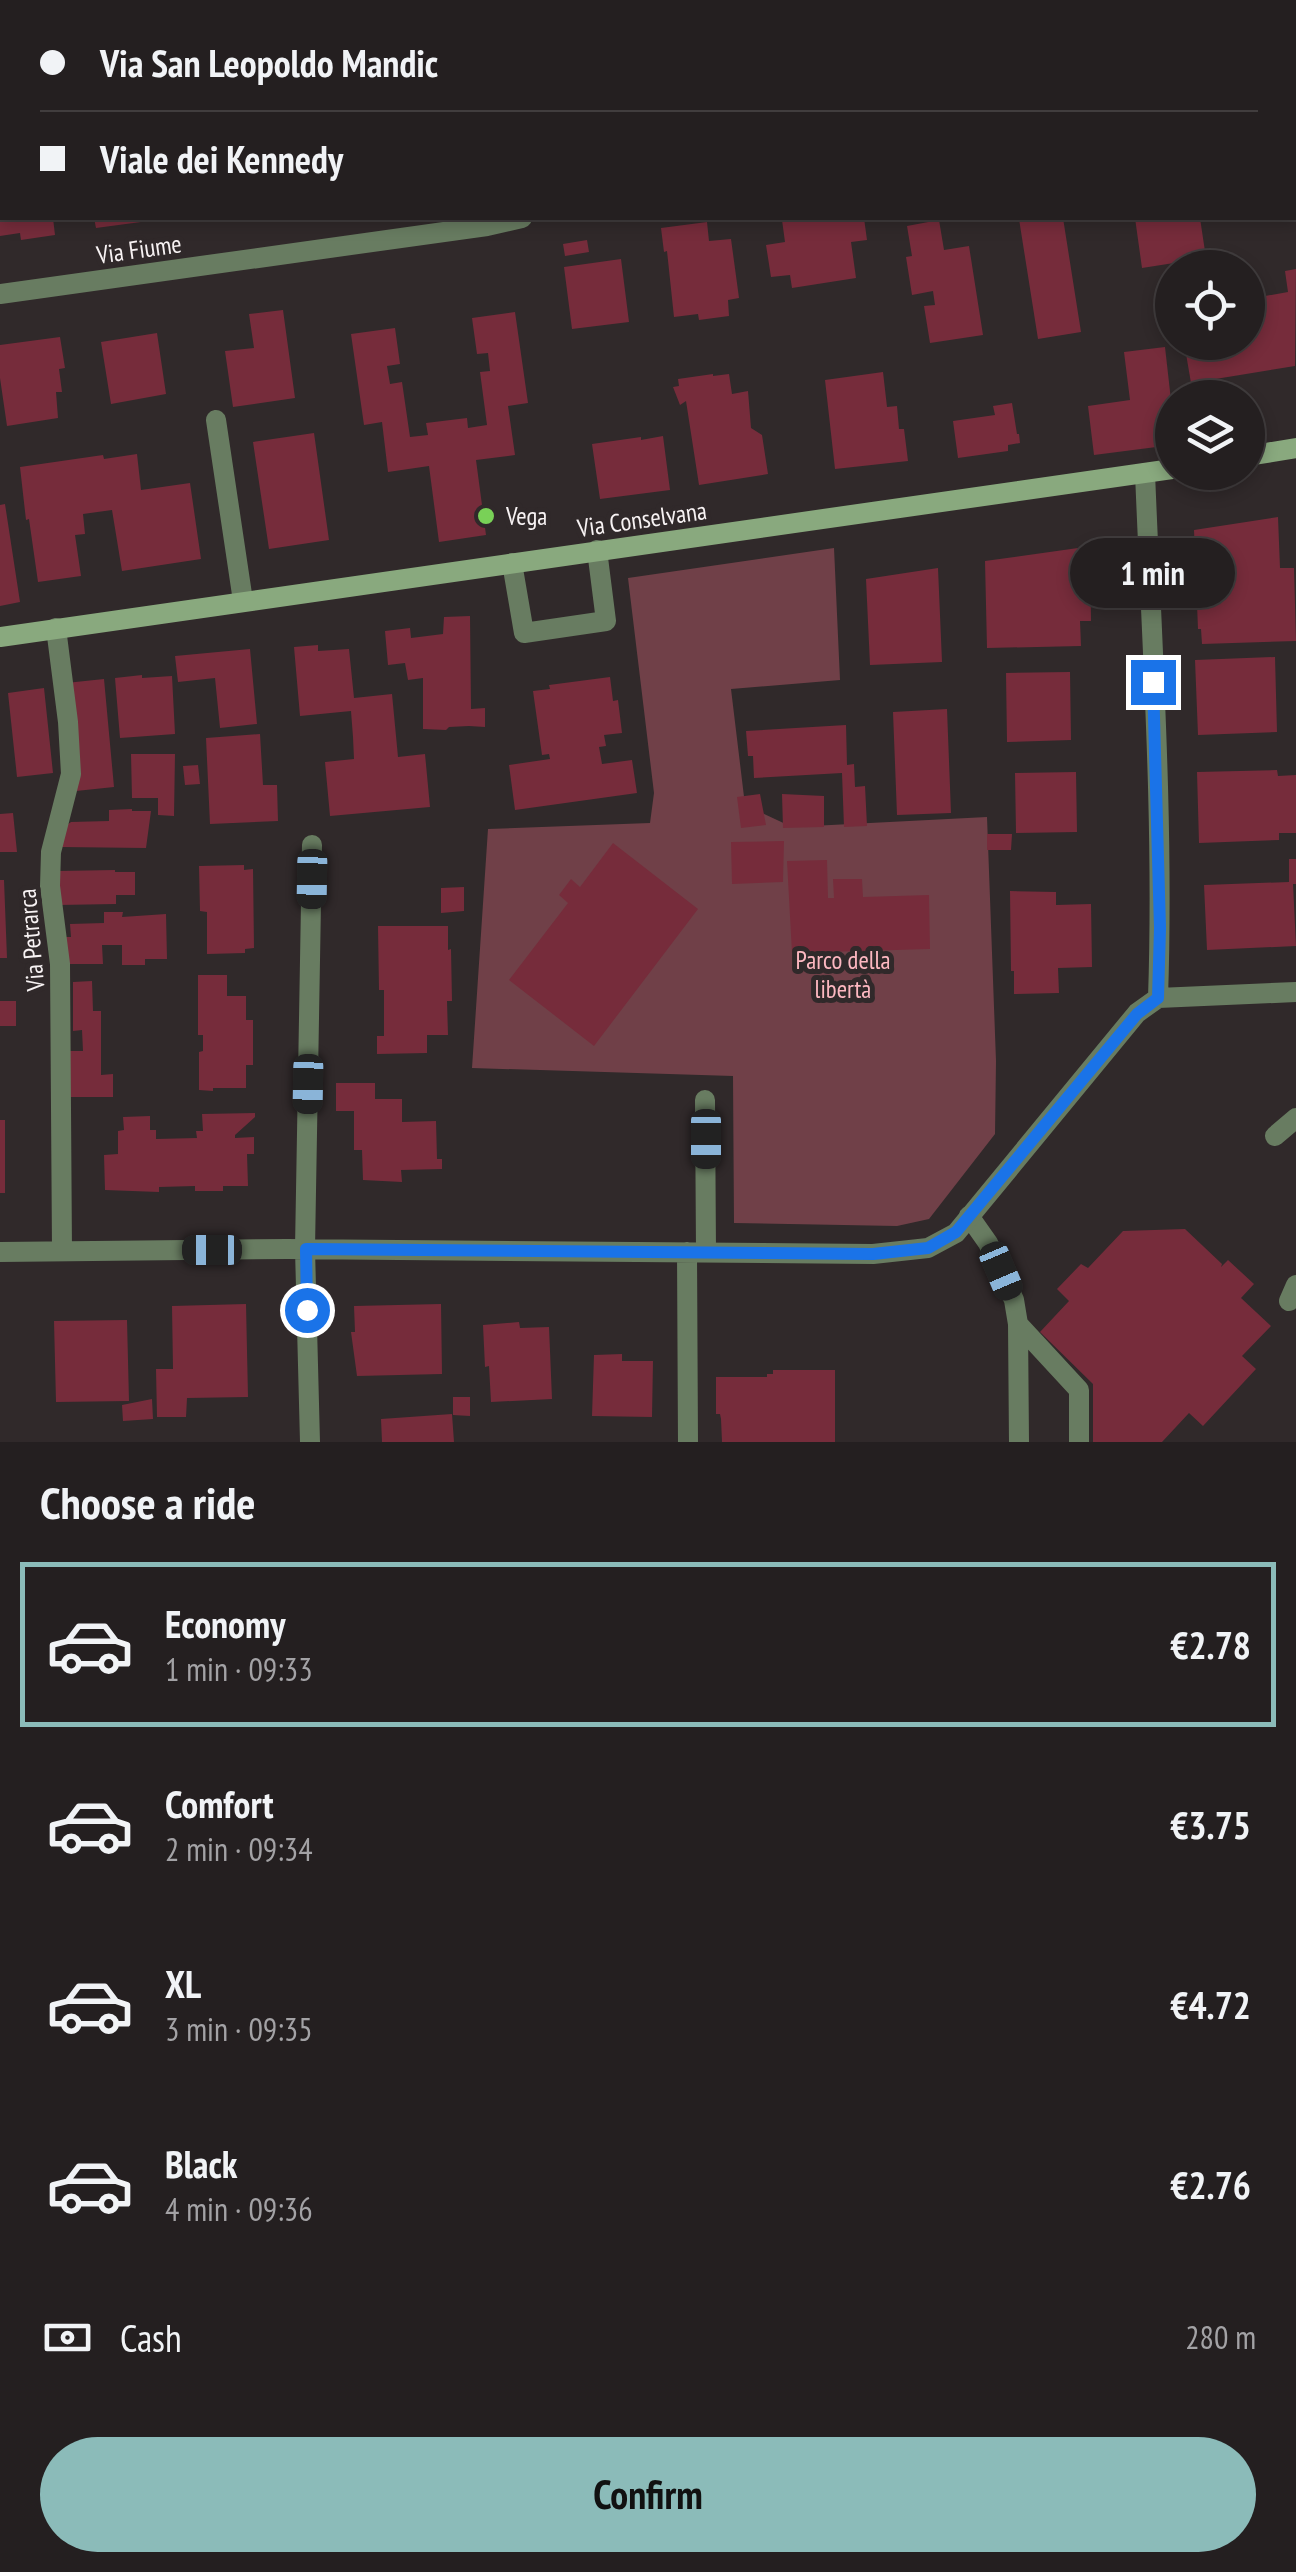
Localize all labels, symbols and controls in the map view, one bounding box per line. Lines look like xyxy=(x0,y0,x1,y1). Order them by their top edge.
text: Via San Leopoldo Mandic xyxy=(100,38,438,87)
text: Viale dei Kennedy xyxy=(100,134,343,183)
street label: Via Fiume xyxy=(93,227,184,271)
map controls xyxy=(1155,250,1265,490)
button: locate xyxy=(1155,250,1265,360)
button: layers xyxy=(1155,380,1265,490)
street label: Via Conselvana xyxy=(574,494,709,544)
place label: Vega xyxy=(505,500,547,532)
marker: Vega xyxy=(475,505,497,527)
callout: 1 min xyxy=(1070,537,1236,607)
text: 1 min xyxy=(1120,552,1185,594)
route end xyxy=(1131,660,1176,705)
car xyxy=(296,849,328,909)
street label: Via Petrarca xyxy=(11,887,51,994)
park label: Parco della libertà xyxy=(796,944,890,1005)
car xyxy=(292,1054,324,1114)
car xyxy=(691,1109,721,1169)
car xyxy=(182,1235,242,1265)
car xyxy=(975,1238,1027,1304)
route start xyxy=(285,1288,330,1333)
text: Choose a ride xyxy=(40,1473,255,1531)
text: Economy xyxy=(165,1599,285,1648)
icon: car xyxy=(45,1600,135,1690)
text: €2.78 xyxy=(1170,1620,1251,1669)
text: 1 min · 09:33 xyxy=(165,1648,313,1690)
text: Comfort xyxy=(165,1779,274,1828)
icon: car xyxy=(45,1780,135,1870)
text: €3.75 xyxy=(1170,1800,1251,1849)
text: 2 min · 09:34 xyxy=(165,1828,313,1870)
text: XL xyxy=(165,1959,201,2008)
icon: car xyxy=(45,1960,135,2050)
text: €4.72 xyxy=(1170,1980,1251,2029)
text: 3 min · 09:35 xyxy=(165,2008,313,2050)
text: Black xyxy=(165,2139,238,2188)
icon: car xyxy=(45,2140,135,2230)
text: €2.76 xyxy=(1170,2160,1251,2209)
text: 4 min · 09:36 xyxy=(165,2188,313,2230)
icon: cash xyxy=(40,2310,95,2365)
text: Cash xyxy=(120,2313,182,2362)
text: 280 m xyxy=(1185,2316,1256,2358)
button: Confirm xyxy=(40,2437,1256,2552)

